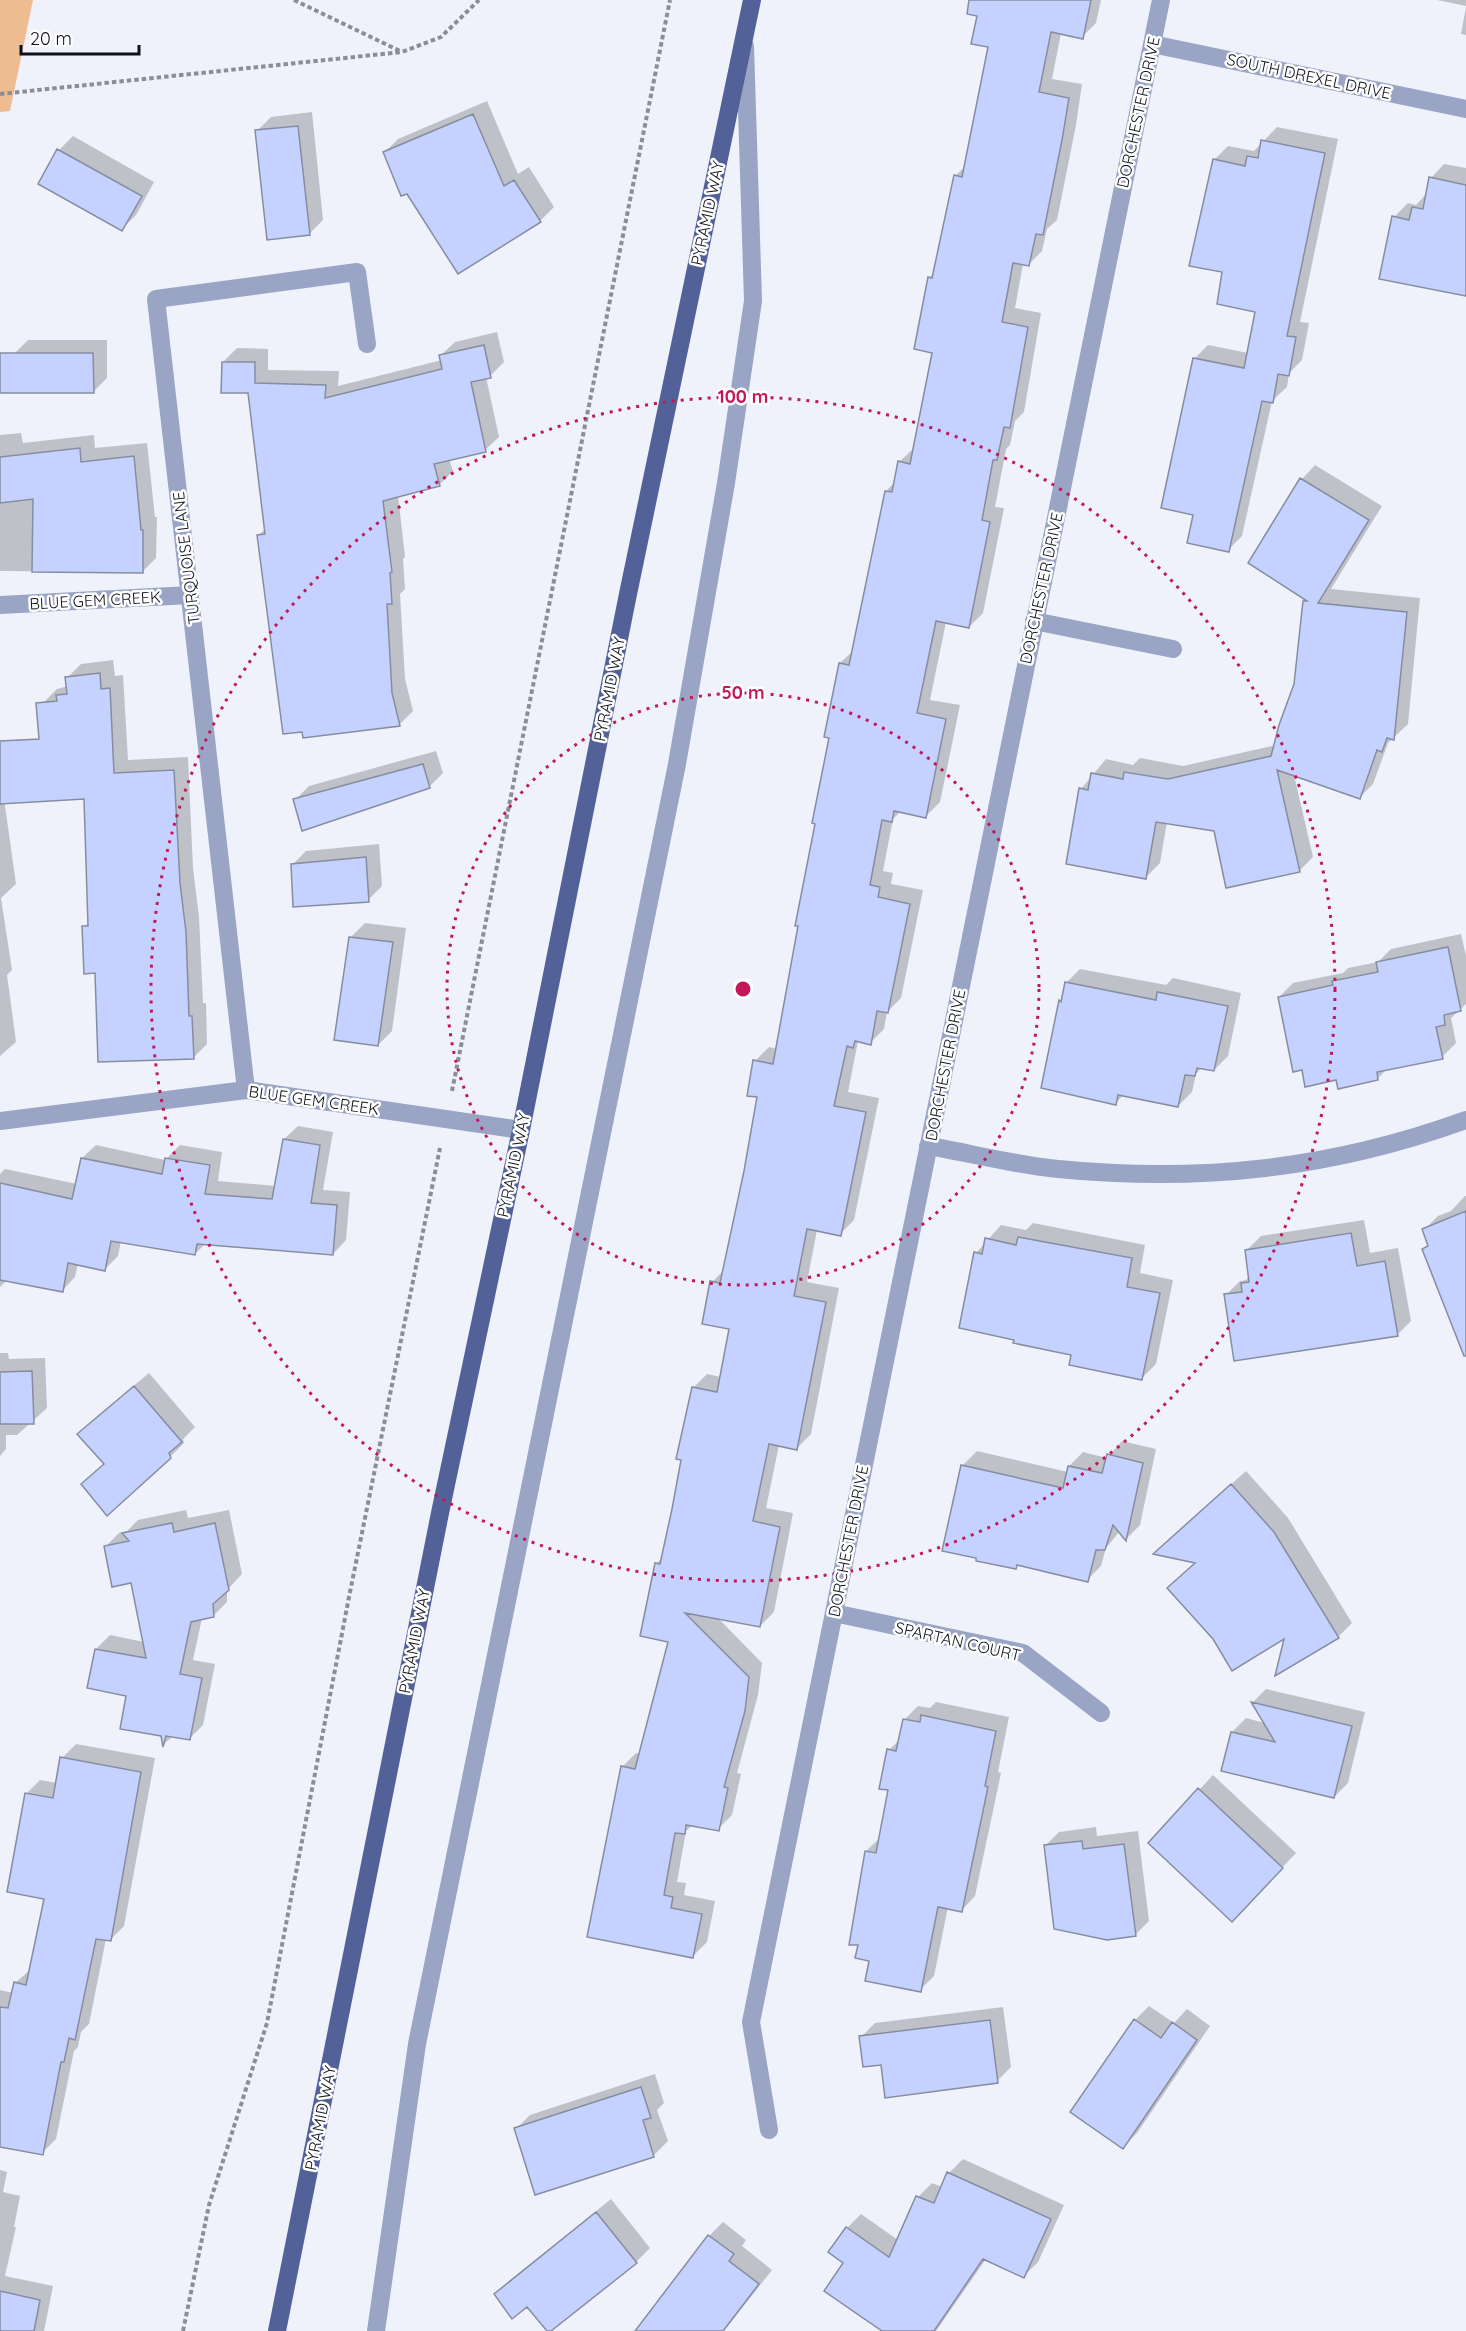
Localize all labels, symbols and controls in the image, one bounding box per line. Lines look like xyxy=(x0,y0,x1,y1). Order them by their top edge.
scale bar xyxy=(21,18,140,56)
text: 20 m xyxy=(30,27,72,50)
street label: DORCHESTER DRIVE xyxy=(1112,35,1164,189)
street label: SOUTH DREXEL DRIVE xyxy=(1225,49,1393,103)
street label: PYRAMID WAY xyxy=(686,159,728,267)
text: 100 m xyxy=(718,385,768,408)
street label: TURQUOISE LANE xyxy=(168,490,204,626)
street label: DORCHESTER DRIVE xyxy=(1015,511,1067,665)
street label: BLUE GEM CREEK xyxy=(29,587,161,613)
street label: PYRAMID WAY xyxy=(589,635,629,743)
text: 50 m xyxy=(721,681,765,704)
centre of rings xyxy=(733,979,753,999)
street label: DORCHESTER DRIVE xyxy=(920,987,970,1143)
street label: BLUE GEM CREEK xyxy=(248,1081,381,1119)
street label: PYRAMID WAY xyxy=(492,1111,534,1219)
street label: DORCHESTER DRIVE xyxy=(823,1463,873,1619)
street label: PYRAMID WAY xyxy=(394,1587,434,1695)
street label: SPARTAN COURT xyxy=(893,1617,1023,1665)
street label: PYRAMID WAY xyxy=(300,2064,340,2172)

